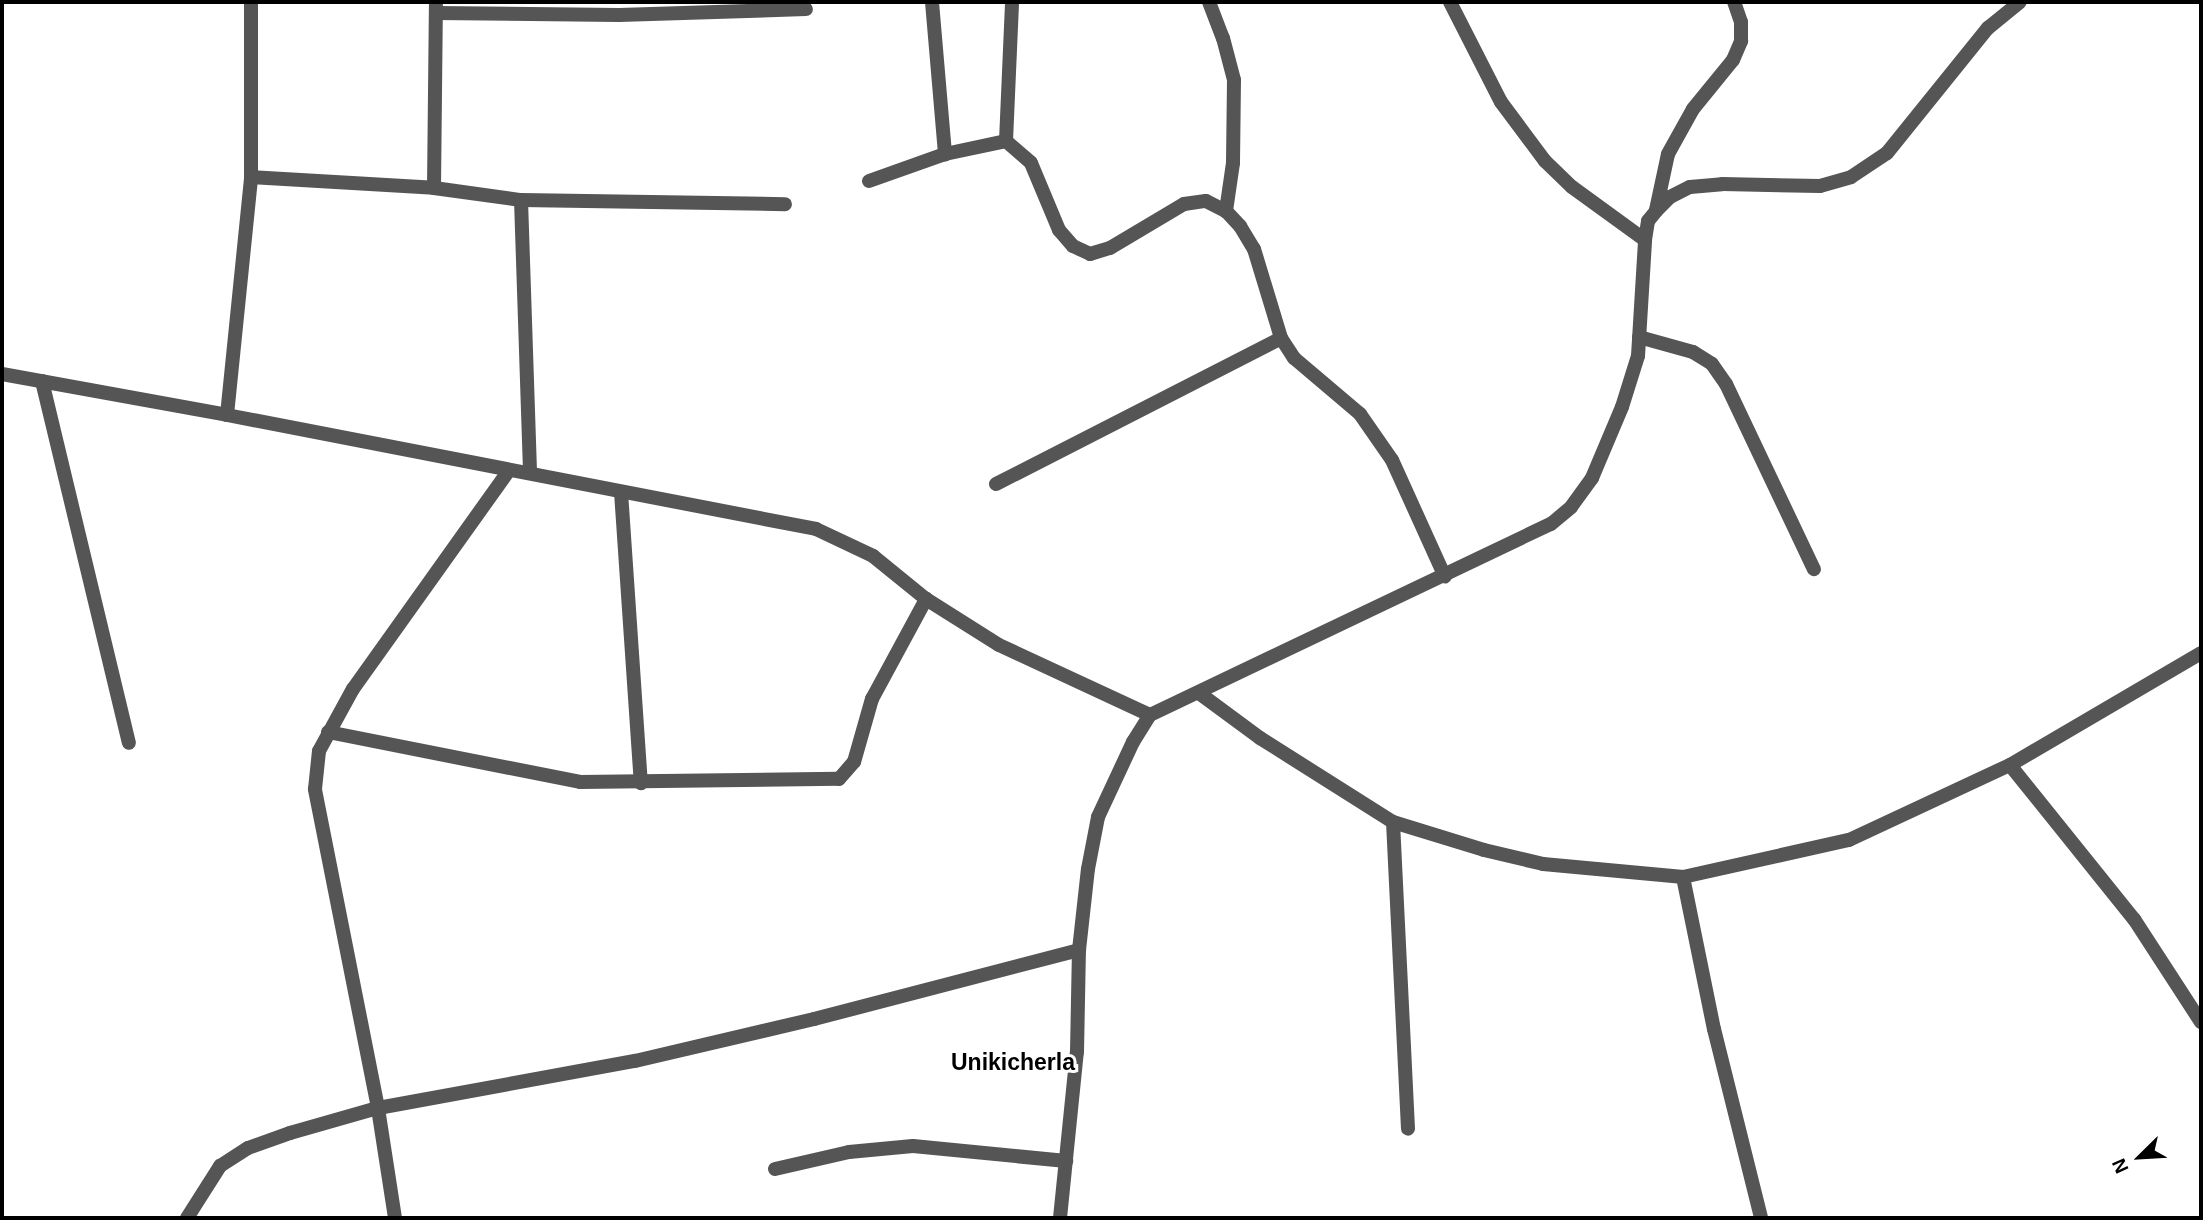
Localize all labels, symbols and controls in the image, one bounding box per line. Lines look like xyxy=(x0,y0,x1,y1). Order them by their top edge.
district label: Unikicherla xyxy=(951,1048,1075,1076)
north arrow xyxy=(2105,1122,2175,1192)
text: N xyxy=(2108,1155,2133,1176)

